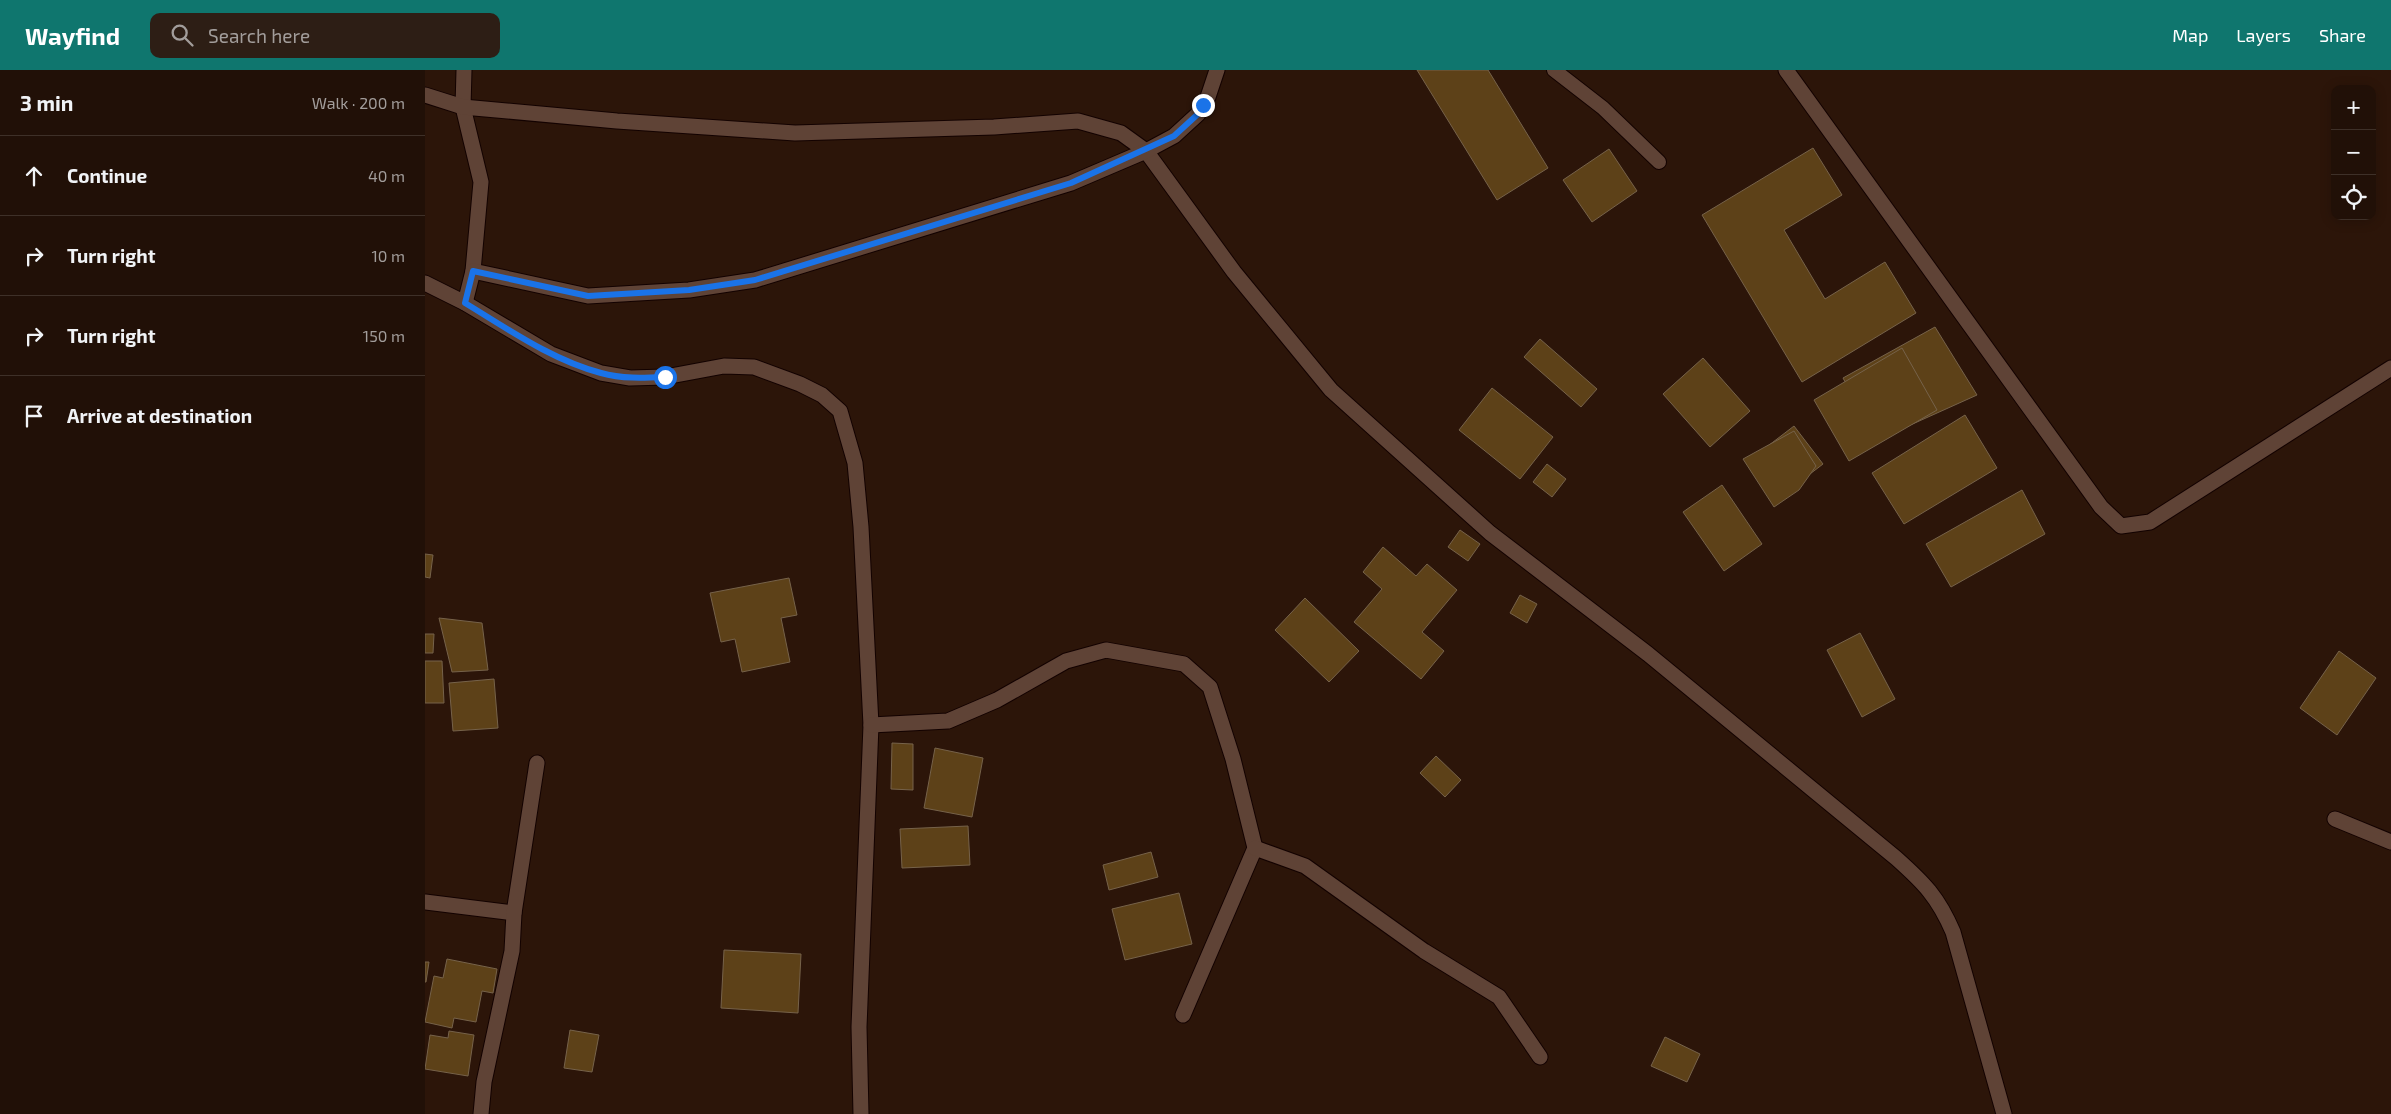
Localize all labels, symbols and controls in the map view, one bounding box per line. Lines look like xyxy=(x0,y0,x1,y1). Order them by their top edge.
search box xyxy=(150,13,500,58)
text: Wayfind xyxy=(25,21,120,50)
icon: search xyxy=(168,21,196,49)
text: Search here xyxy=(208,24,310,47)
text: Map xyxy=(2172,24,2208,46)
text: Layers xyxy=(2236,24,2291,46)
text: Share xyxy=(2319,24,2366,46)
map controls xyxy=(2331,85,2376,220)
button: + xyxy=(2331,85,2376,130)
text: 3 min xyxy=(20,90,73,115)
text: Walk · 200 m xyxy=(312,93,405,112)
route end xyxy=(1192,94,1215,117)
button: − xyxy=(2331,130,2376,175)
icon: ahead xyxy=(20,162,48,190)
text: Continue xyxy=(67,164,147,187)
text: 40 m xyxy=(368,166,405,185)
button: locate xyxy=(2331,175,2376,220)
icon: right xyxy=(20,242,48,270)
text: Turn right xyxy=(67,244,155,267)
text: 10 m xyxy=(371,246,405,265)
icon: right xyxy=(20,322,48,350)
text: Turn right xyxy=(67,324,155,347)
text: 150 m xyxy=(363,326,405,345)
route start xyxy=(654,366,677,389)
icon: arrive xyxy=(20,402,48,430)
text: Arrive at destination xyxy=(67,404,252,427)

